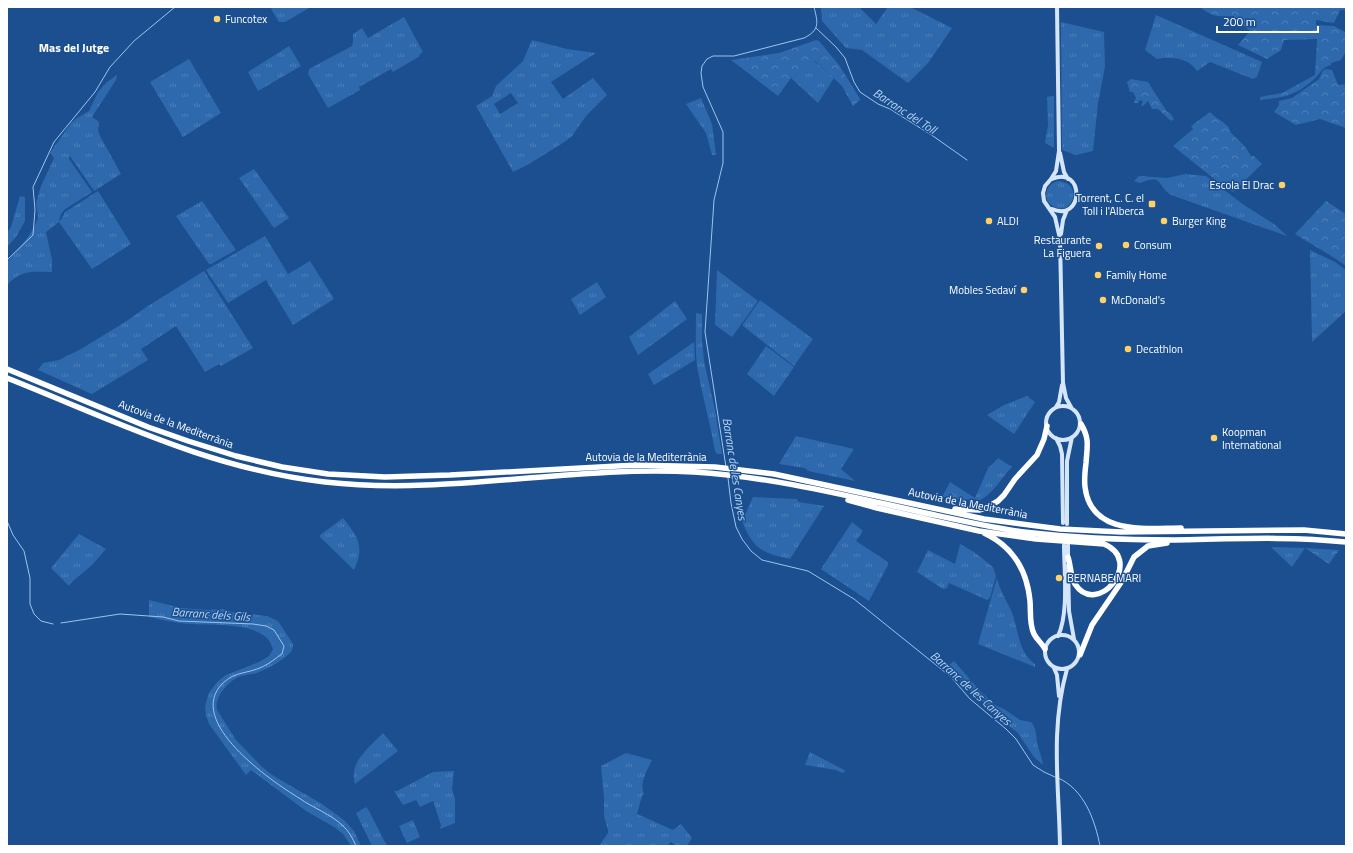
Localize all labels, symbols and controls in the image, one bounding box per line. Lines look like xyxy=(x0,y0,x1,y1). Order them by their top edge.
scale bar xyxy=(1217,8,1318,34)
place label: Funcotex xyxy=(225,11,267,27)
text: 200 m xyxy=(1223,12,1256,31)
marker: Funcotex xyxy=(212,14,222,24)
district label: Mas del Jutge xyxy=(39,38,109,57)
water label: Barranc del Toll xyxy=(869,83,942,139)
place label: Escola El Drac xyxy=(1210,177,1274,193)
marker: Escola El Drac xyxy=(1277,180,1287,190)
place label: Torrent, C. C. el Toll i l'Alberca xyxy=(1076,190,1144,219)
marker: Torrent, C. C. el Toll i l'Alberca xyxy=(1147,199,1157,209)
place label: ALDI xyxy=(997,213,1019,229)
place label: Burger King xyxy=(1172,213,1226,229)
marker: ALDI xyxy=(984,216,994,226)
marker: Burger King xyxy=(1159,216,1169,226)
place label: Restaurante La Figuera xyxy=(1034,232,1091,261)
place label: Consum xyxy=(1134,237,1172,253)
marker: Consum xyxy=(1121,240,1131,250)
marker: Restaurante La Figuera xyxy=(1094,241,1104,251)
place label: Family Home xyxy=(1106,267,1167,283)
marker: Family Home xyxy=(1093,270,1103,280)
place label: Mobles Sedaví xyxy=(949,282,1018,298)
marker: Mobles Sedaví xyxy=(1019,285,1029,295)
place label: McDonald's xyxy=(1111,292,1165,308)
marker: McDonald's xyxy=(1098,295,1108,305)
place label: Decathlon xyxy=(1136,341,1183,357)
marker: Decathlon xyxy=(1123,344,1133,354)
street label: Autovia de la Mediterrània xyxy=(116,396,236,452)
water label: Barranc de les Canyes xyxy=(718,416,753,523)
place label: Koopman International xyxy=(1222,424,1281,453)
marker: Koopman International xyxy=(1209,433,1219,443)
street label: Autovia de la Mediterrània xyxy=(585,449,707,465)
street label: Autovia de la Mediterrània xyxy=(907,484,1029,523)
place label: BERNABE MARI xyxy=(1067,570,1141,586)
marker: BERNABE MARI xyxy=(1054,573,1064,583)
water label: Barranc dels Gils xyxy=(171,602,252,626)
water label: Barranc de les Canyes xyxy=(926,646,1017,730)

